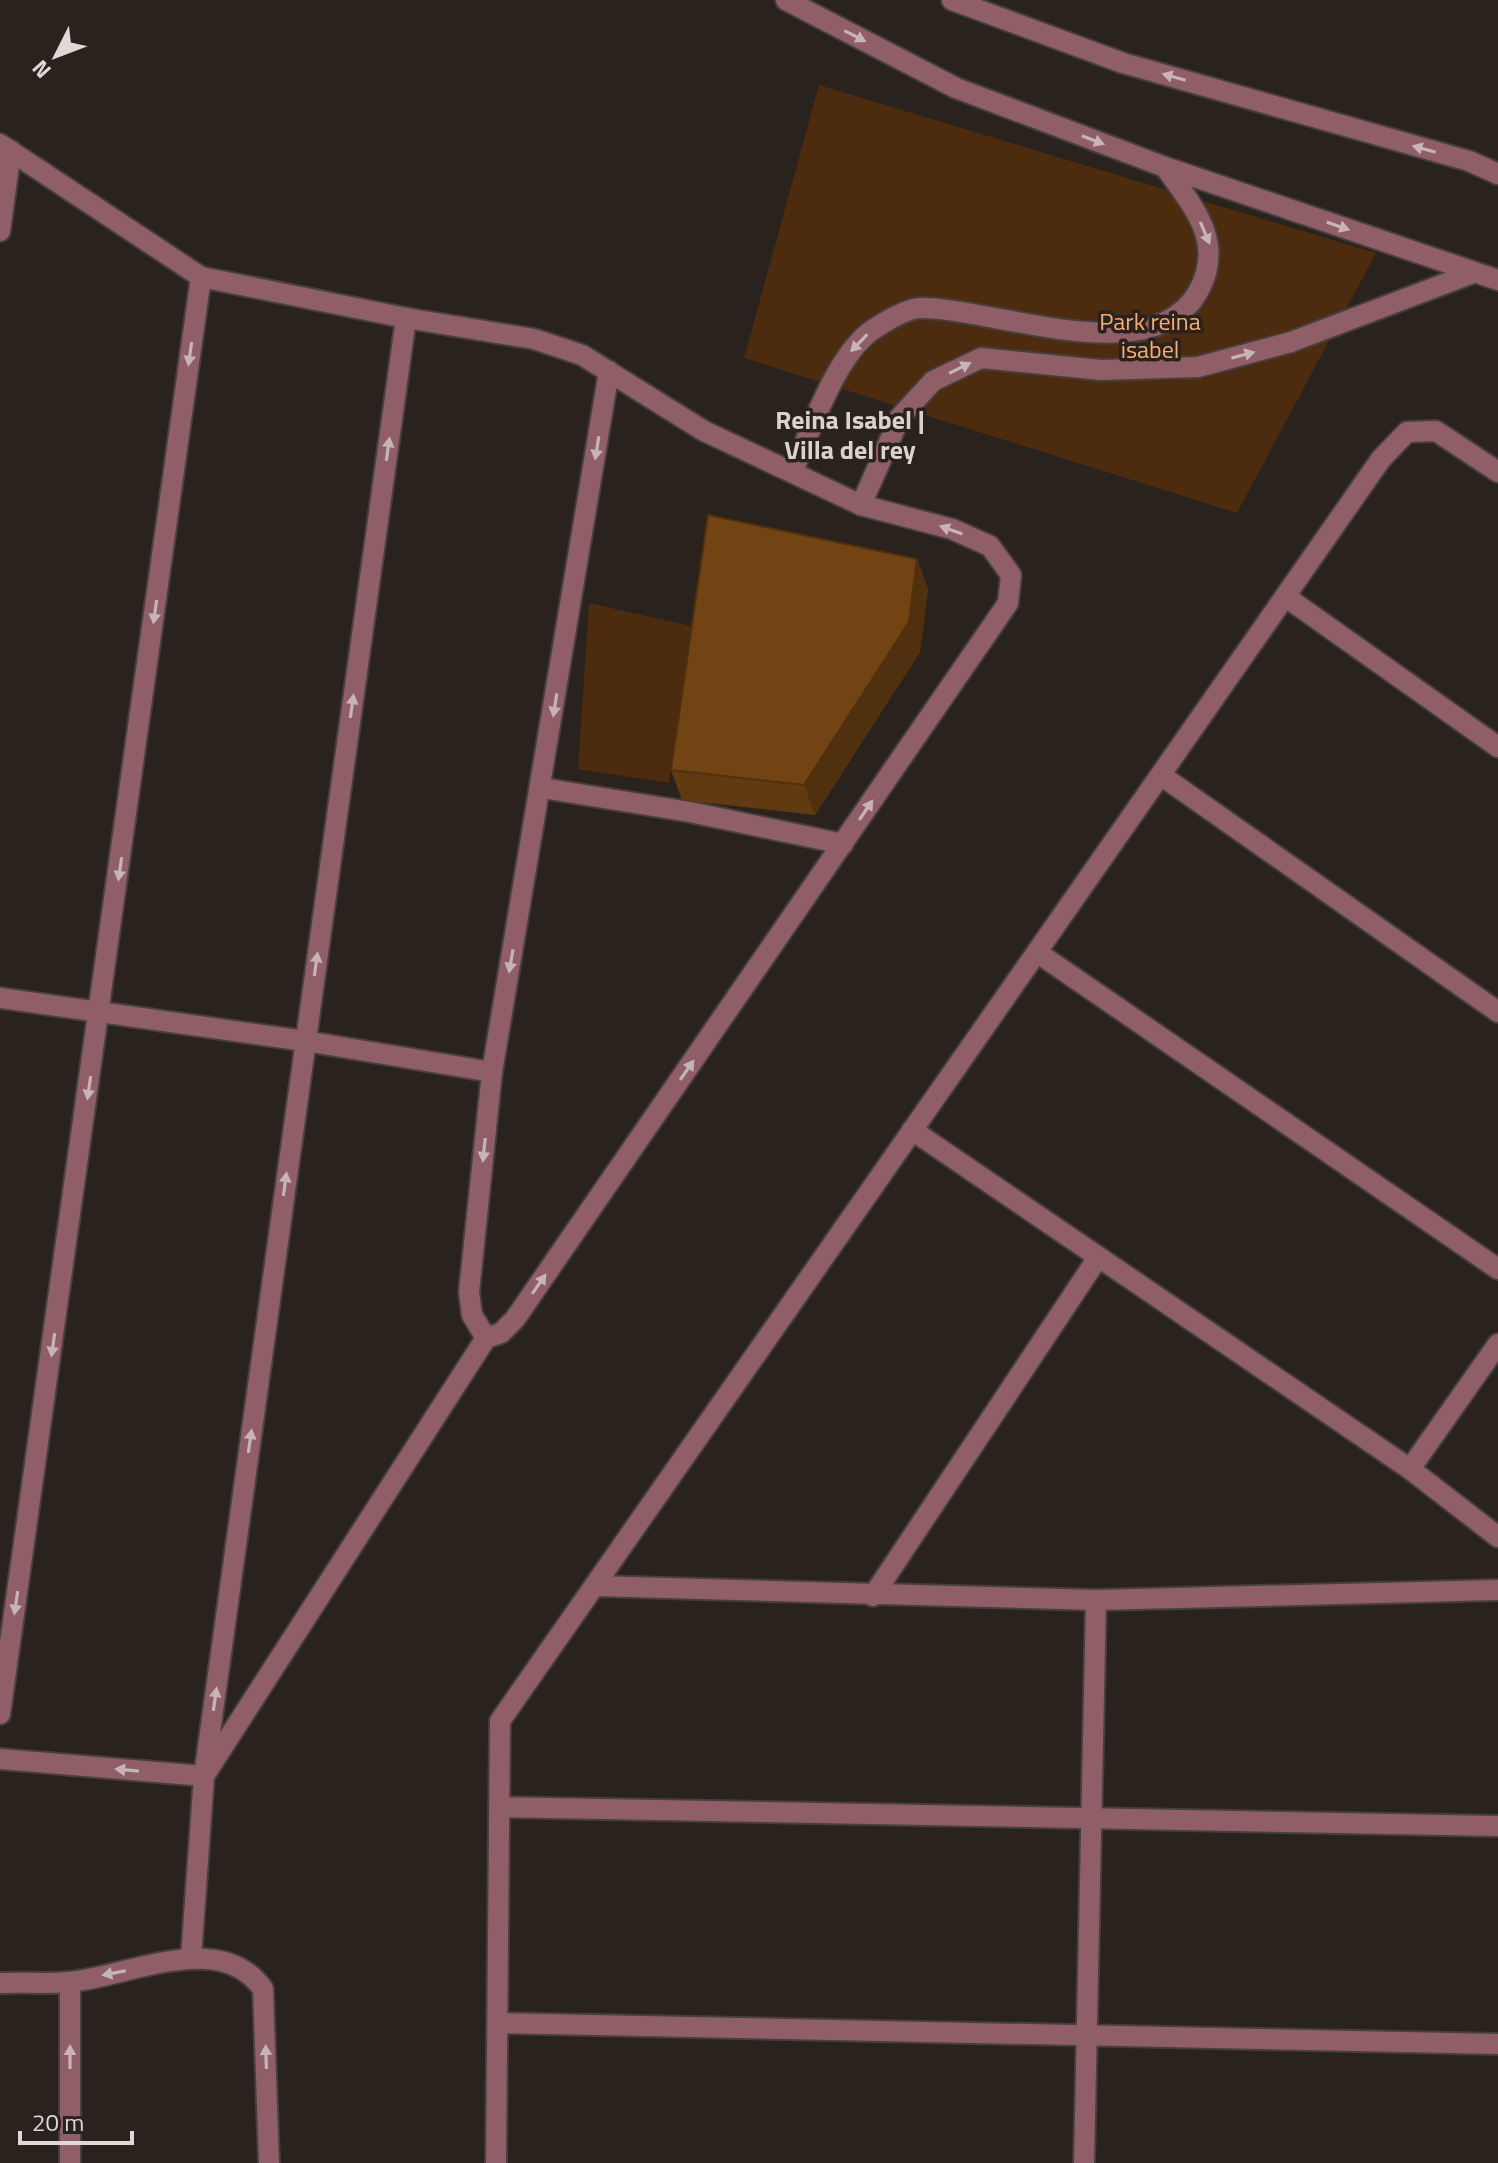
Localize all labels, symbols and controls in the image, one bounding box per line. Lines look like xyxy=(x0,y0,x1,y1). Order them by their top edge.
north arrow xyxy=(16,16,96,96)
one-way arrow xyxy=(844,29,867,43)
text: N xyxy=(23,52,59,86)
one-way arrow xyxy=(1162,70,1186,83)
one-way arrow xyxy=(1081,134,1105,147)
one-way arrow xyxy=(1412,142,1437,154)
one-way arrow xyxy=(1198,221,1211,245)
one-way arrow xyxy=(1326,221,1350,233)
park label: Park reina isabel xyxy=(1099,303,1201,367)
one-way arrow xyxy=(850,333,869,352)
one-way arrow xyxy=(184,342,197,367)
one-way arrow xyxy=(1231,348,1255,361)
one-way arrow xyxy=(948,362,971,375)
district label: Reina Isabel | Villa del rey xyxy=(775,400,925,469)
one-way arrow xyxy=(382,436,395,461)
one-way arrow xyxy=(590,436,603,461)
one-way arrow xyxy=(939,523,963,535)
one-way arrow xyxy=(148,600,161,625)
one-way arrow xyxy=(549,693,561,718)
one-way arrow xyxy=(346,694,359,719)
one-way arrow xyxy=(858,799,873,821)
one-way arrow xyxy=(113,857,126,882)
one-way arrow xyxy=(505,949,517,974)
one-way arrow xyxy=(310,951,323,976)
one-way arrow xyxy=(679,1060,694,1081)
one-way arrow xyxy=(82,1076,95,1101)
one-way arrow xyxy=(477,1138,490,1163)
one-way arrow xyxy=(279,1171,292,1196)
one-way arrow xyxy=(531,1274,546,1295)
one-way arrow xyxy=(46,1333,59,1358)
one-way arrow xyxy=(244,1428,257,1453)
one-way arrow xyxy=(9,1590,22,1615)
one-way arrow xyxy=(209,1686,222,1711)
one-way arrow xyxy=(114,1763,139,1776)
one-way arrow xyxy=(102,1967,127,1980)
one-way arrow xyxy=(64,2044,76,2069)
one-way arrow xyxy=(259,2044,272,2069)
scale bar xyxy=(20,2095,132,2145)
text: 20 m xyxy=(32,2104,84,2140)

